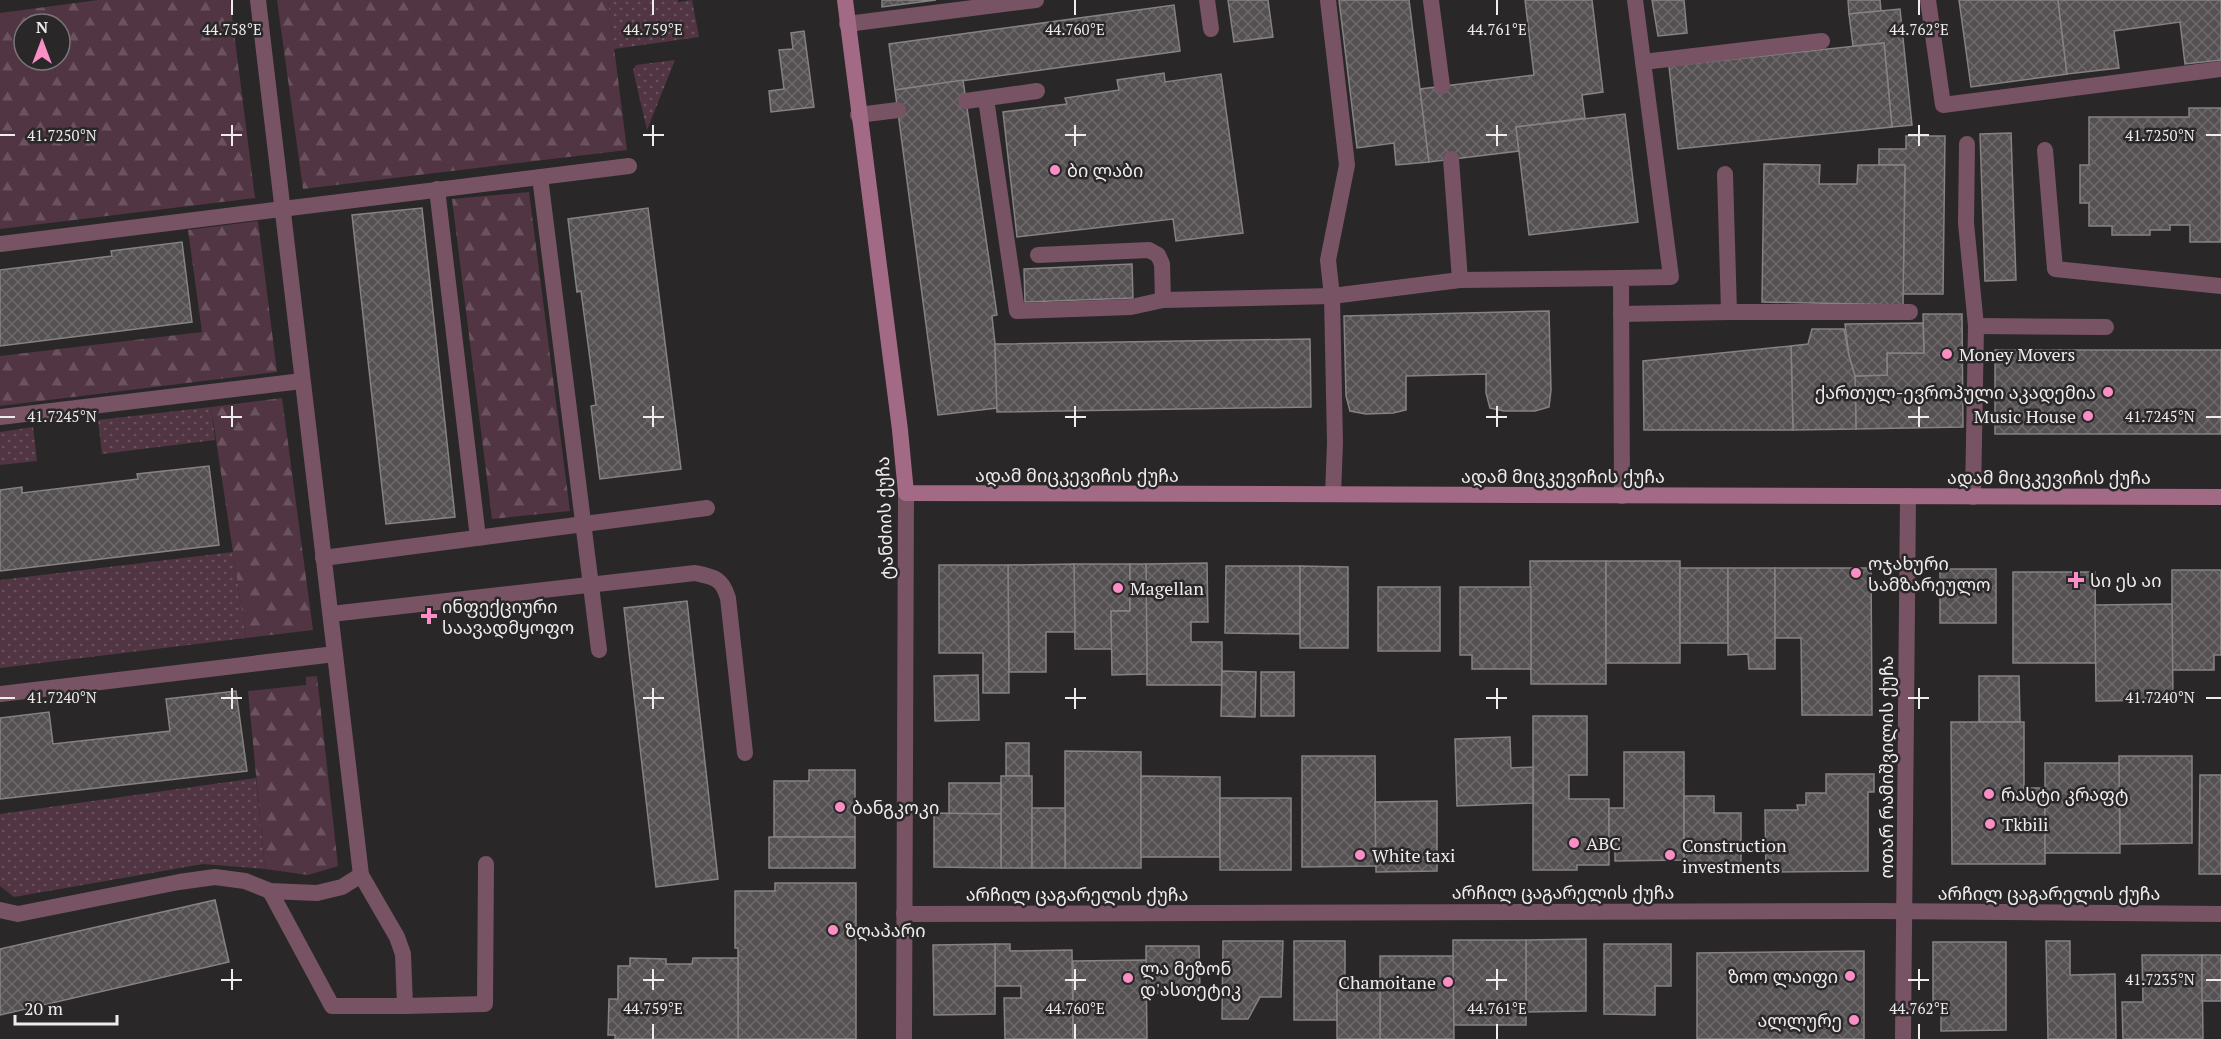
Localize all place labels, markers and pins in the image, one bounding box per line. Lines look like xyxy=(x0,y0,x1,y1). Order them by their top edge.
place label: ბი ლაბი xyxy=(1067,158,1143,182)
marker: ბი ლაბი xyxy=(1048,163,1062,177)
place label: Money Movers xyxy=(1959,342,2075,366)
marker: Money Movers xyxy=(1940,347,1954,361)
place label: ქართულ-ევროპული აკადემია xyxy=(1815,380,2096,404)
marker: ქართულ-ევროპული აკადემია xyxy=(2101,385,2115,399)
place label: Music House xyxy=(1974,404,2076,428)
marker: Music House xyxy=(2081,409,2095,423)
place label: ოჯახური სამზარეულო xyxy=(1868,551,1990,596)
marker: ოჯახური სამზარეულო xyxy=(1849,566,1863,580)
place label: სი ეს აი xyxy=(2090,568,2161,592)
marker: სი ეს აი xyxy=(2067,571,2085,589)
place label: Magellan xyxy=(1130,576,1204,600)
marker: Magellan xyxy=(1111,581,1125,595)
place label: ინფექციური საავადმყოფო xyxy=(442,594,574,639)
marker: ინფექციური საავადმყოფო xyxy=(420,607,438,625)
place label: რასტი კრაფტ xyxy=(2001,782,2129,806)
marker: რასტი კრაფტ xyxy=(1982,787,1996,801)
place label: ბანგკოკი xyxy=(852,795,939,819)
marker: ბანგკოკი xyxy=(833,800,847,814)
place label: Tkbili xyxy=(2002,812,2049,836)
marker: Tkbili xyxy=(1983,817,1997,831)
place label: ABC xyxy=(1586,831,1621,855)
place label: Construction investments xyxy=(1682,833,1787,878)
marker: ABC xyxy=(1567,836,1581,850)
place label: White taxi xyxy=(1372,843,1455,867)
marker: White taxi xyxy=(1353,848,1367,862)
marker: Construction investments xyxy=(1663,848,1677,862)
place label: ზღაპარი xyxy=(845,918,926,942)
marker: ზღაპარი xyxy=(826,923,840,937)
place label: ლა მეზონ დ'ასთეტიკ xyxy=(1140,956,1241,1001)
place label: ზოო ლაიფი xyxy=(1728,964,1838,988)
marker: ზოო ლაიფი xyxy=(1843,969,1857,983)
place label: Chamoitane xyxy=(1338,970,1436,994)
marker: ლა მეზონ დ'ასთეტიკ xyxy=(1121,971,1135,985)
marker: Chamoitane xyxy=(1441,975,1455,989)
place label: ალლურე xyxy=(1757,1008,1842,1032)
marker: ალლურე xyxy=(1847,1013,1861,1027)

